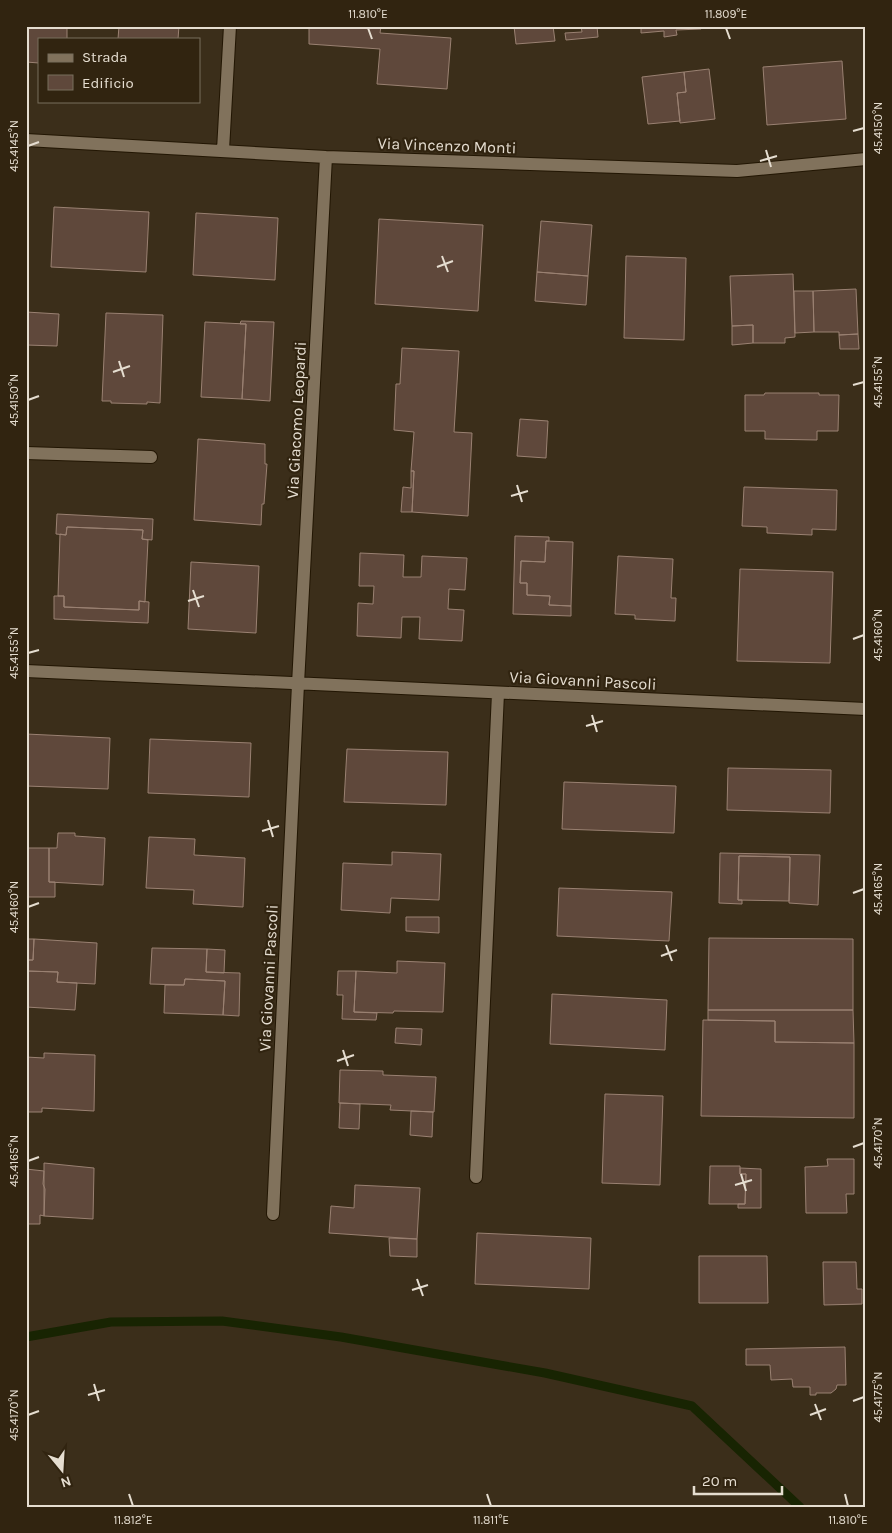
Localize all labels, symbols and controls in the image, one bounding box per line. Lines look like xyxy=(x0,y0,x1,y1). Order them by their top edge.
text: 11.810°E xyxy=(348,7,388,21)
text: 11.809°E xyxy=(705,7,747,21)
legend xyxy=(38,38,200,102)
text: Strada xyxy=(82,48,128,66)
text: Edificio xyxy=(82,74,134,92)
text: 45.4150°N xyxy=(871,102,885,154)
text: 45.4145°N xyxy=(7,120,21,172)
street label: Via Vincenzo Monti xyxy=(377,134,517,157)
street label: Via Giacomo Leopardi xyxy=(283,341,310,499)
text: 45.4155°N xyxy=(871,356,885,408)
text: 45.4150°N xyxy=(7,374,21,426)
text: 45.4160°N xyxy=(871,609,885,661)
text: 45.4155°N xyxy=(7,627,21,679)
street label: Via Giovanni Pascoli xyxy=(509,667,657,694)
text: 45.4165°N xyxy=(871,863,885,915)
text: 45.4160°N xyxy=(7,881,21,933)
street label: Via Giovanni Pascoli xyxy=(255,904,282,1052)
text: 45.4170°N xyxy=(871,1117,885,1169)
text: 45.4165°N xyxy=(7,1135,21,1187)
text: 45.4175°N xyxy=(871,1372,885,1423)
text: 45.4170°N xyxy=(7,1389,21,1441)
north arrow xyxy=(38,1446,88,1496)
scale bar xyxy=(694,1463,782,1495)
text: N xyxy=(58,1472,73,1492)
text: 20 m xyxy=(702,1472,737,1490)
text: 11.812°E xyxy=(113,1513,153,1527)
text: 11.811°E xyxy=(473,1513,509,1527)
text: 11.810°E xyxy=(828,1513,868,1527)

